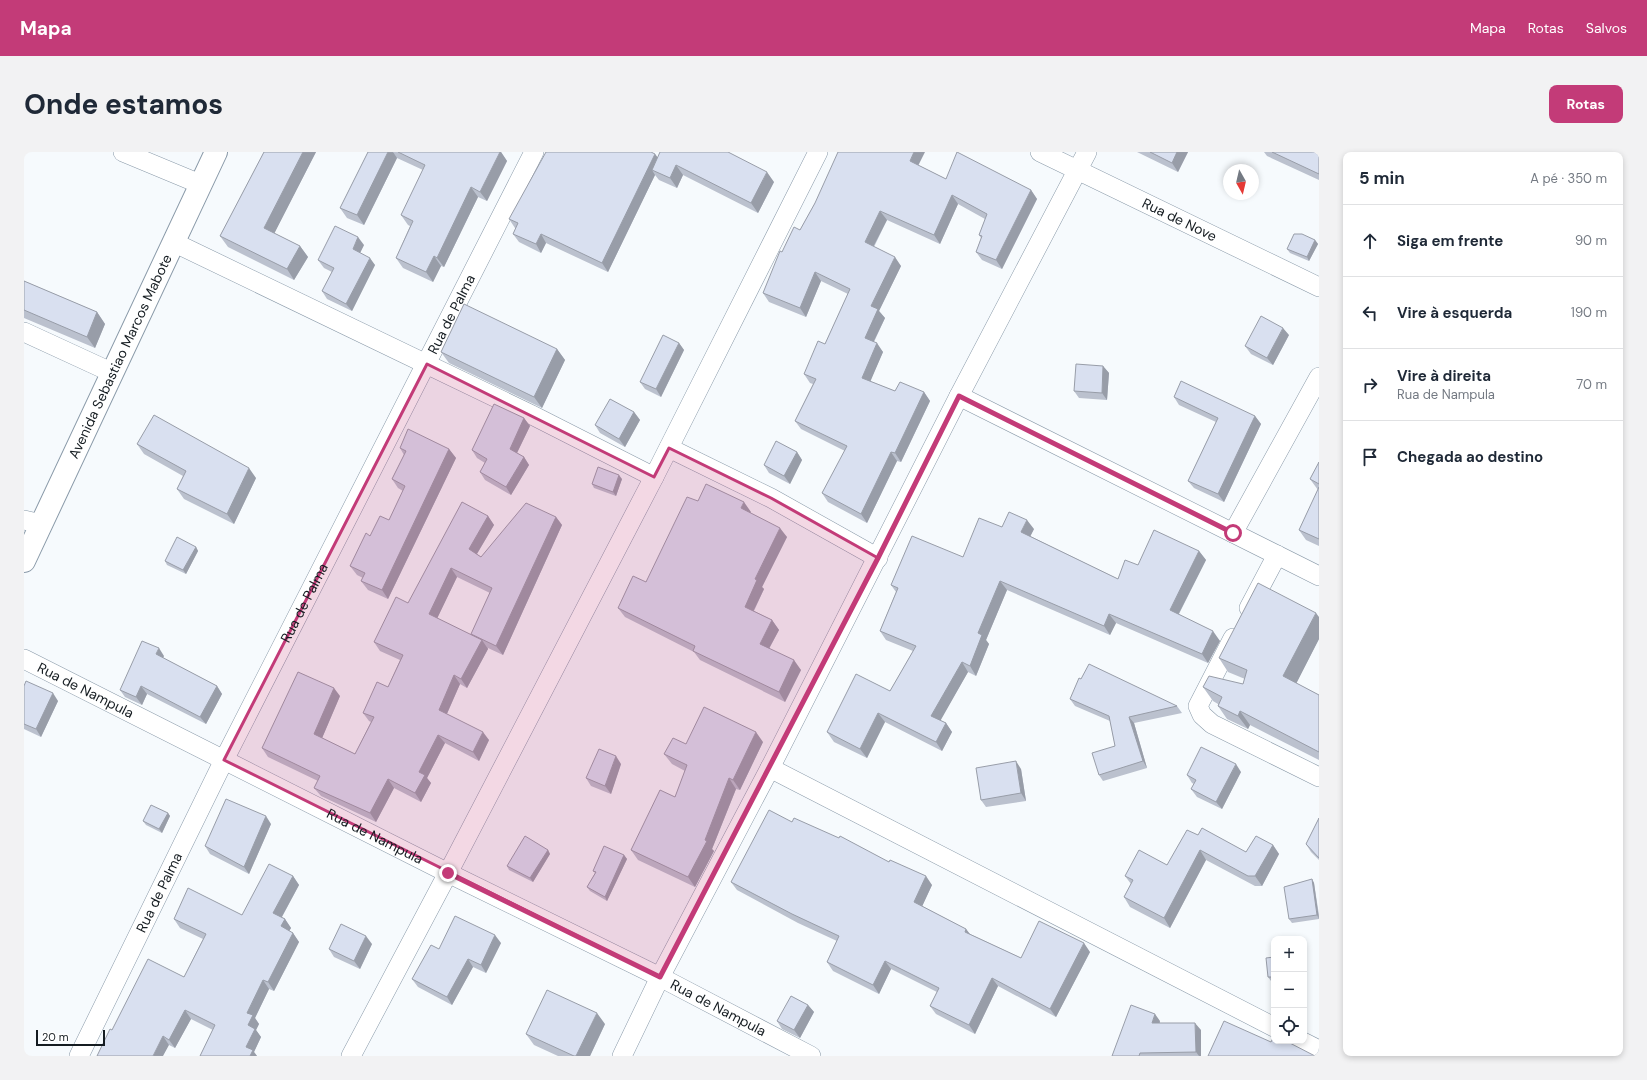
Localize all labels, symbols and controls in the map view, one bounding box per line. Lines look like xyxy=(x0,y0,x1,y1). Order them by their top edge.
text: Mapa xyxy=(20,16,72,41)
text: Mapa xyxy=(1470,19,1506,37)
text: Rotas xyxy=(1528,19,1564,37)
text: Salvos xyxy=(1586,19,1627,37)
button: Rotas xyxy=(1549,85,1623,123)
text: Onde estamos xyxy=(24,86,223,123)
north arrow xyxy=(1223,164,1259,200)
text: 5 min xyxy=(1359,167,1405,189)
text: A pé · 350 m xyxy=(1530,170,1607,187)
street label: Rua de Nove xyxy=(1139,194,1220,245)
icon: ahead xyxy=(1359,230,1381,252)
text: Siga em frente xyxy=(1397,231,1503,251)
text: 90 m xyxy=(1575,232,1607,249)
street label: Avenida Sebastiao Marcos Mabote xyxy=(64,251,176,462)
street label: Rua de Palma xyxy=(424,271,479,357)
icon: left xyxy=(1359,302,1381,324)
text: Vire à esquerda xyxy=(1397,303,1512,323)
text: 190 m xyxy=(1571,304,1607,321)
text: Vire à direita xyxy=(1397,366,1491,386)
icon: right xyxy=(1359,374,1381,396)
text: 70 m xyxy=(1576,376,1607,393)
text: Rua de Nampula xyxy=(1397,386,1495,403)
icon: arrive xyxy=(1359,446,1381,468)
text: Chegada ao destino xyxy=(1397,447,1543,467)
route start xyxy=(1224,524,1242,542)
street label: Rua de Palma xyxy=(276,560,332,646)
street label: Rua de Nampula xyxy=(34,658,137,722)
street label: Rua de Nampula xyxy=(324,804,426,868)
street label: Rua de Palma xyxy=(132,850,186,936)
route end xyxy=(439,864,457,882)
map controls xyxy=(1271,936,1307,1044)
button: + xyxy=(1271,936,1307,972)
button: − xyxy=(1271,972,1307,1008)
street label: Rua de Nampula xyxy=(667,975,769,1040)
button: locate xyxy=(1271,1008,1307,1044)
scale bar xyxy=(36,1028,105,1047)
text: 20 m xyxy=(42,1030,68,1044)

